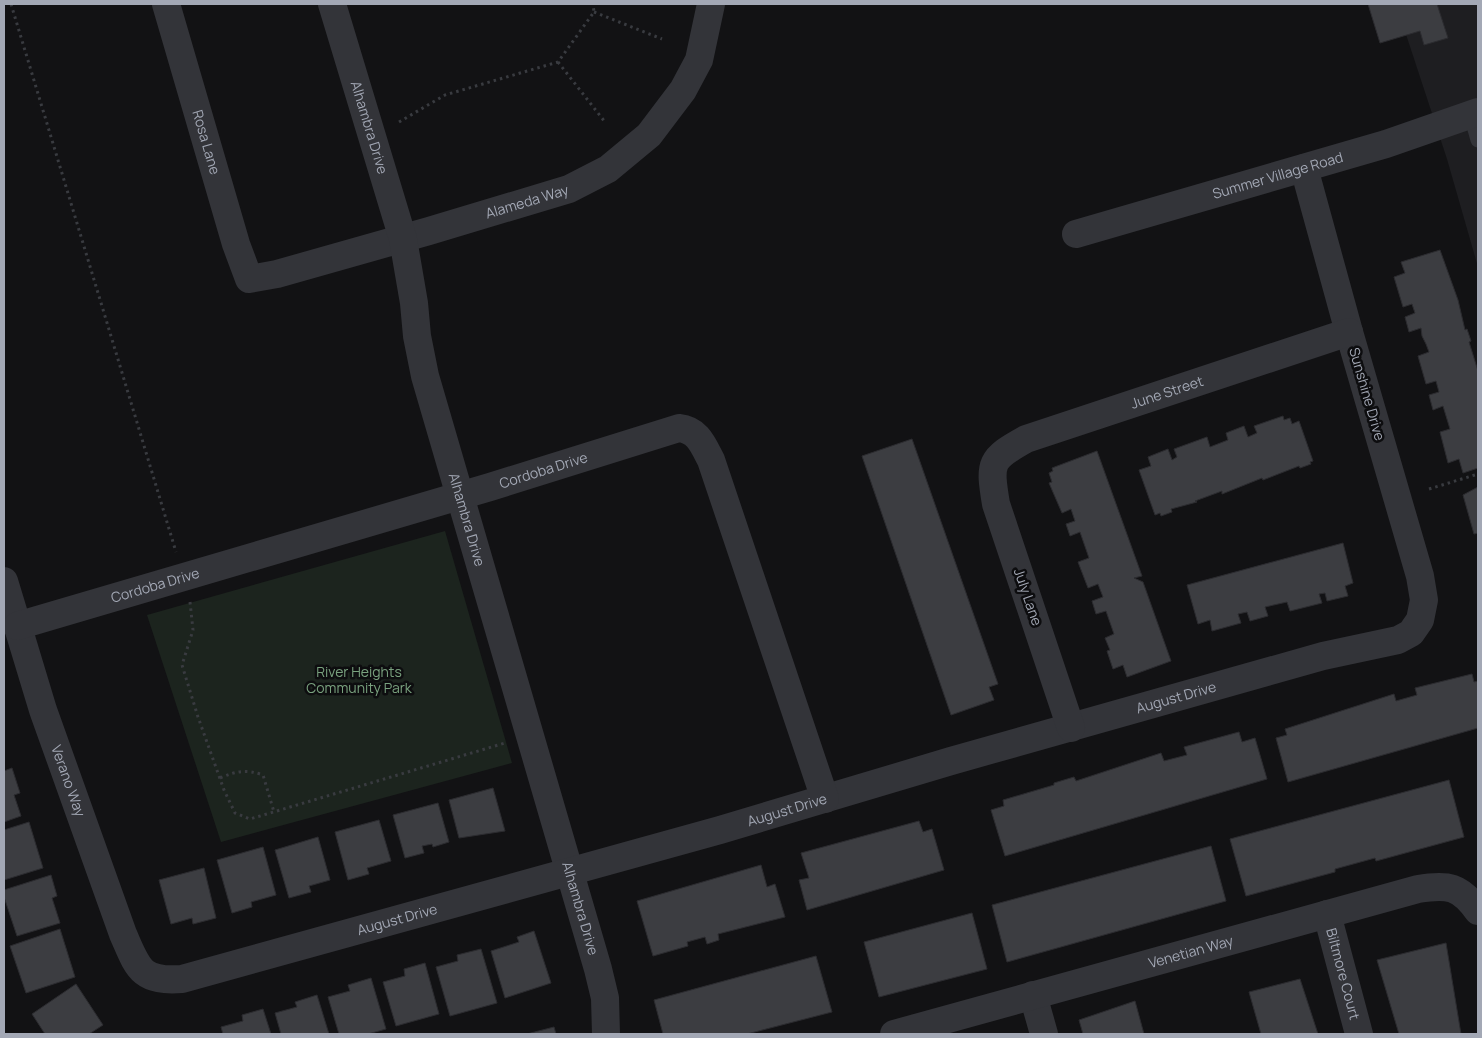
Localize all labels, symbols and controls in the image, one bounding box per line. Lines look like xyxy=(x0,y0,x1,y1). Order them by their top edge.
street label: Alhambra Drive xyxy=(347,78,393,176)
street label: Rosa Lane xyxy=(188,108,225,177)
street label: Summer Village Road xyxy=(1210,147,1345,203)
street label: Alameda Way xyxy=(483,179,571,223)
street label: Sunshine Drive xyxy=(1345,345,1390,443)
street label: June Street xyxy=(1128,371,1206,413)
street label: Cordoba Drive xyxy=(497,447,590,493)
street label: Alhambra Drive xyxy=(445,470,490,569)
street label: Cordoba Drive xyxy=(108,563,202,607)
street label: July Lane xyxy=(1010,566,1047,628)
park label: River Heights Community Park xyxy=(306,662,413,697)
street label: August Drive xyxy=(1134,677,1218,717)
street label: Verano Way xyxy=(47,742,91,820)
street label: August Drive xyxy=(745,789,829,830)
street label: Alhambra Drive xyxy=(558,859,603,957)
street label: August Drive xyxy=(355,899,439,939)
street label: Biltmore Court xyxy=(1322,926,1365,1022)
street label: Venetian Way xyxy=(1146,930,1236,972)

